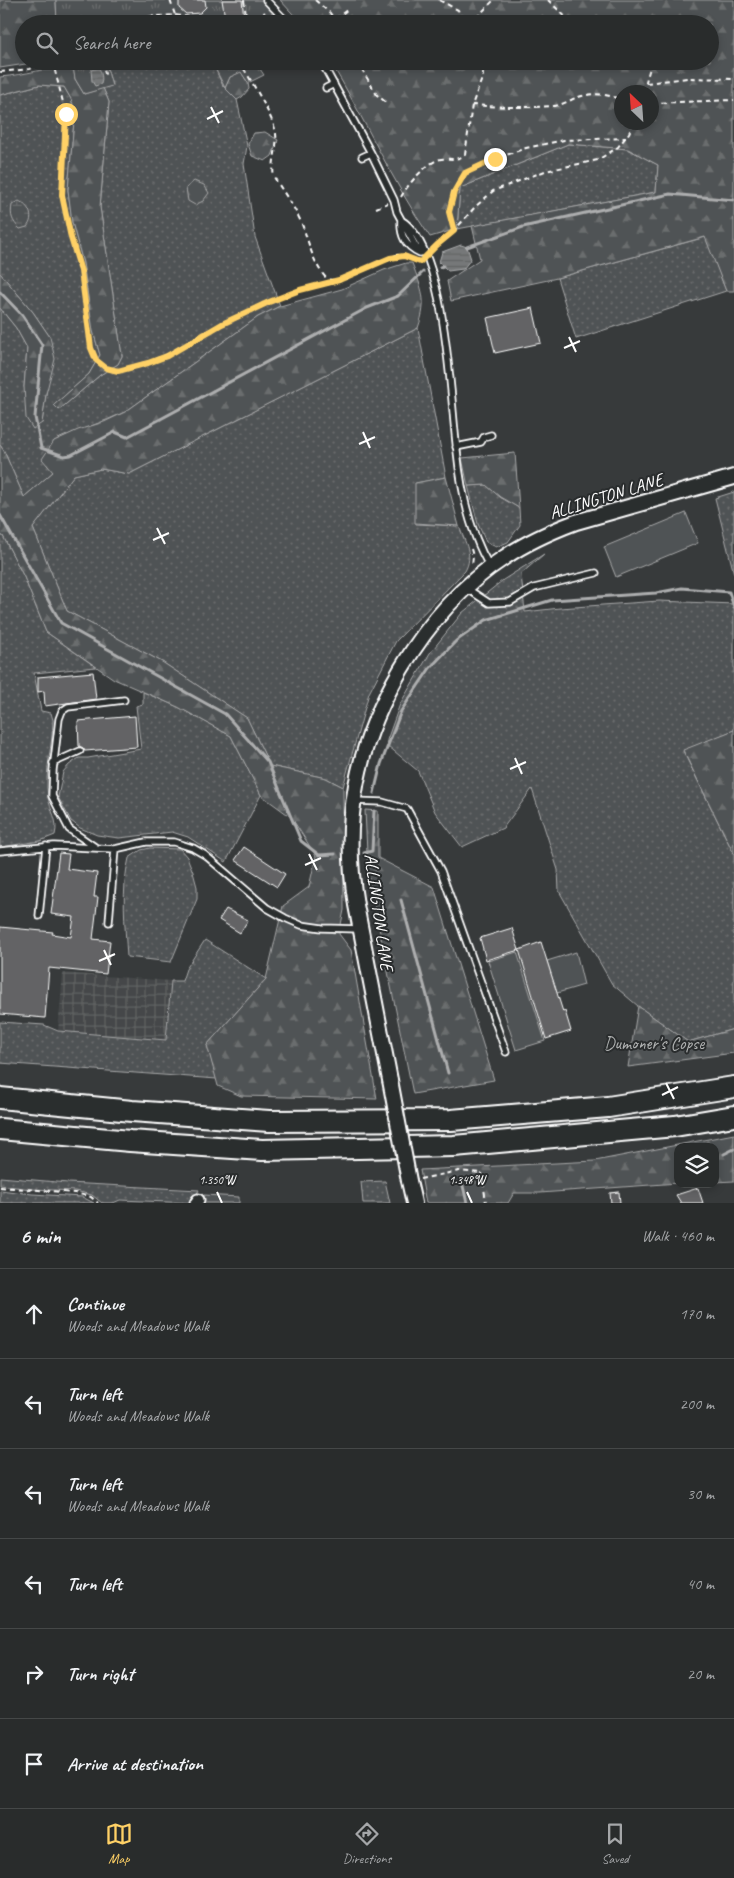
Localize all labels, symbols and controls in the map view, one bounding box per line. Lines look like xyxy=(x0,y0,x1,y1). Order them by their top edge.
search box xyxy=(15,15,719,70)
icon: search xyxy=(33,29,61,57)
text: Search here xyxy=(73,31,150,55)
north arrow xyxy=(614,85,659,130)
route start xyxy=(55,103,78,126)
route end xyxy=(484,148,507,171)
street label: ALLINGTON LANE xyxy=(546,468,668,524)
street label: ALLINGTON LANE xyxy=(360,852,398,974)
park label: Dumoner's Copse xyxy=(604,1032,705,1054)
map controls xyxy=(674,1143,719,1188)
button: layers xyxy=(674,1143,719,1188)
text: 1.350°W xyxy=(199,1172,237,1188)
text: 1.348°W xyxy=(449,1172,487,1188)
text: 6 min xyxy=(20,1223,61,1249)
text: Walk · 460 m xyxy=(642,1226,714,1246)
text: Continue xyxy=(67,1292,124,1316)
icon: ahead xyxy=(20,1300,48,1328)
text: 170 m xyxy=(680,1304,714,1324)
text: Woods and Meadows Walk xyxy=(67,1316,209,1336)
text: Turn left xyxy=(67,1382,122,1406)
icon: left xyxy=(20,1390,48,1418)
text: 200 m xyxy=(680,1394,714,1414)
text: Woods and Meadows Walk xyxy=(67,1406,209,1426)
text: Turn left xyxy=(67,1472,122,1496)
icon: left xyxy=(20,1480,48,1508)
text: 30 m xyxy=(687,1484,714,1504)
text: Woods and Meadows Walk xyxy=(67,1496,209,1516)
icon: left xyxy=(20,1570,48,1598)
text: Turn left xyxy=(67,1572,122,1596)
text: 40 m xyxy=(687,1574,714,1594)
icon: right xyxy=(20,1660,48,1688)
text: Turn right xyxy=(67,1662,134,1686)
text: 20 m xyxy=(687,1664,714,1684)
icon: arrive xyxy=(20,1750,48,1778)
text: Arrive at destination xyxy=(67,1752,203,1776)
tab: Map xyxy=(105,1820,133,1867)
tab: Directions xyxy=(343,1820,391,1867)
tab: Saved xyxy=(601,1820,629,1867)

